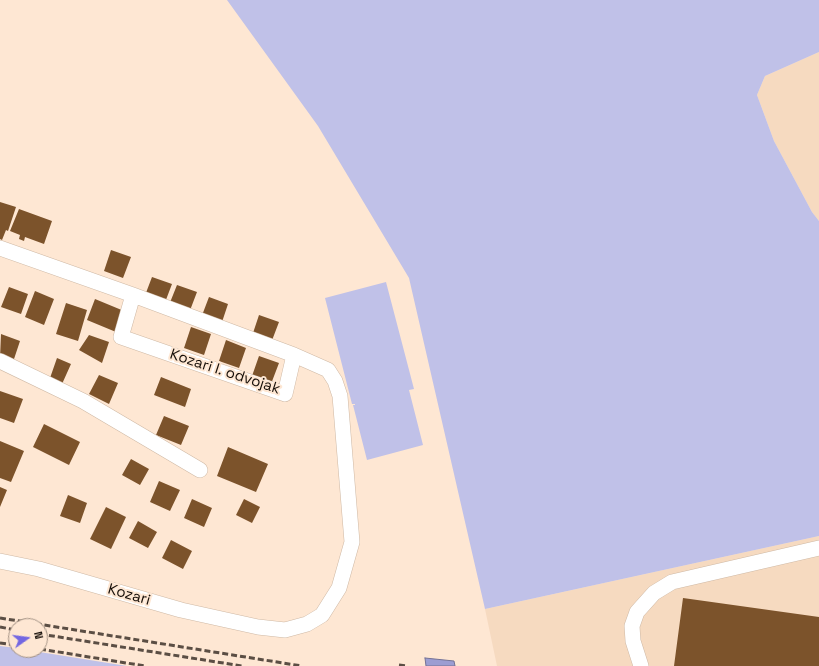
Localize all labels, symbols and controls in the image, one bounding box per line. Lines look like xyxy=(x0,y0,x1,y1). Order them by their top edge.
street label: Kozari I. odvojak xyxy=(167,346,283,398)
street label: Kozari xyxy=(106,580,152,610)
north arrow xyxy=(8,618,48,658)
text: N xyxy=(31,630,46,641)

